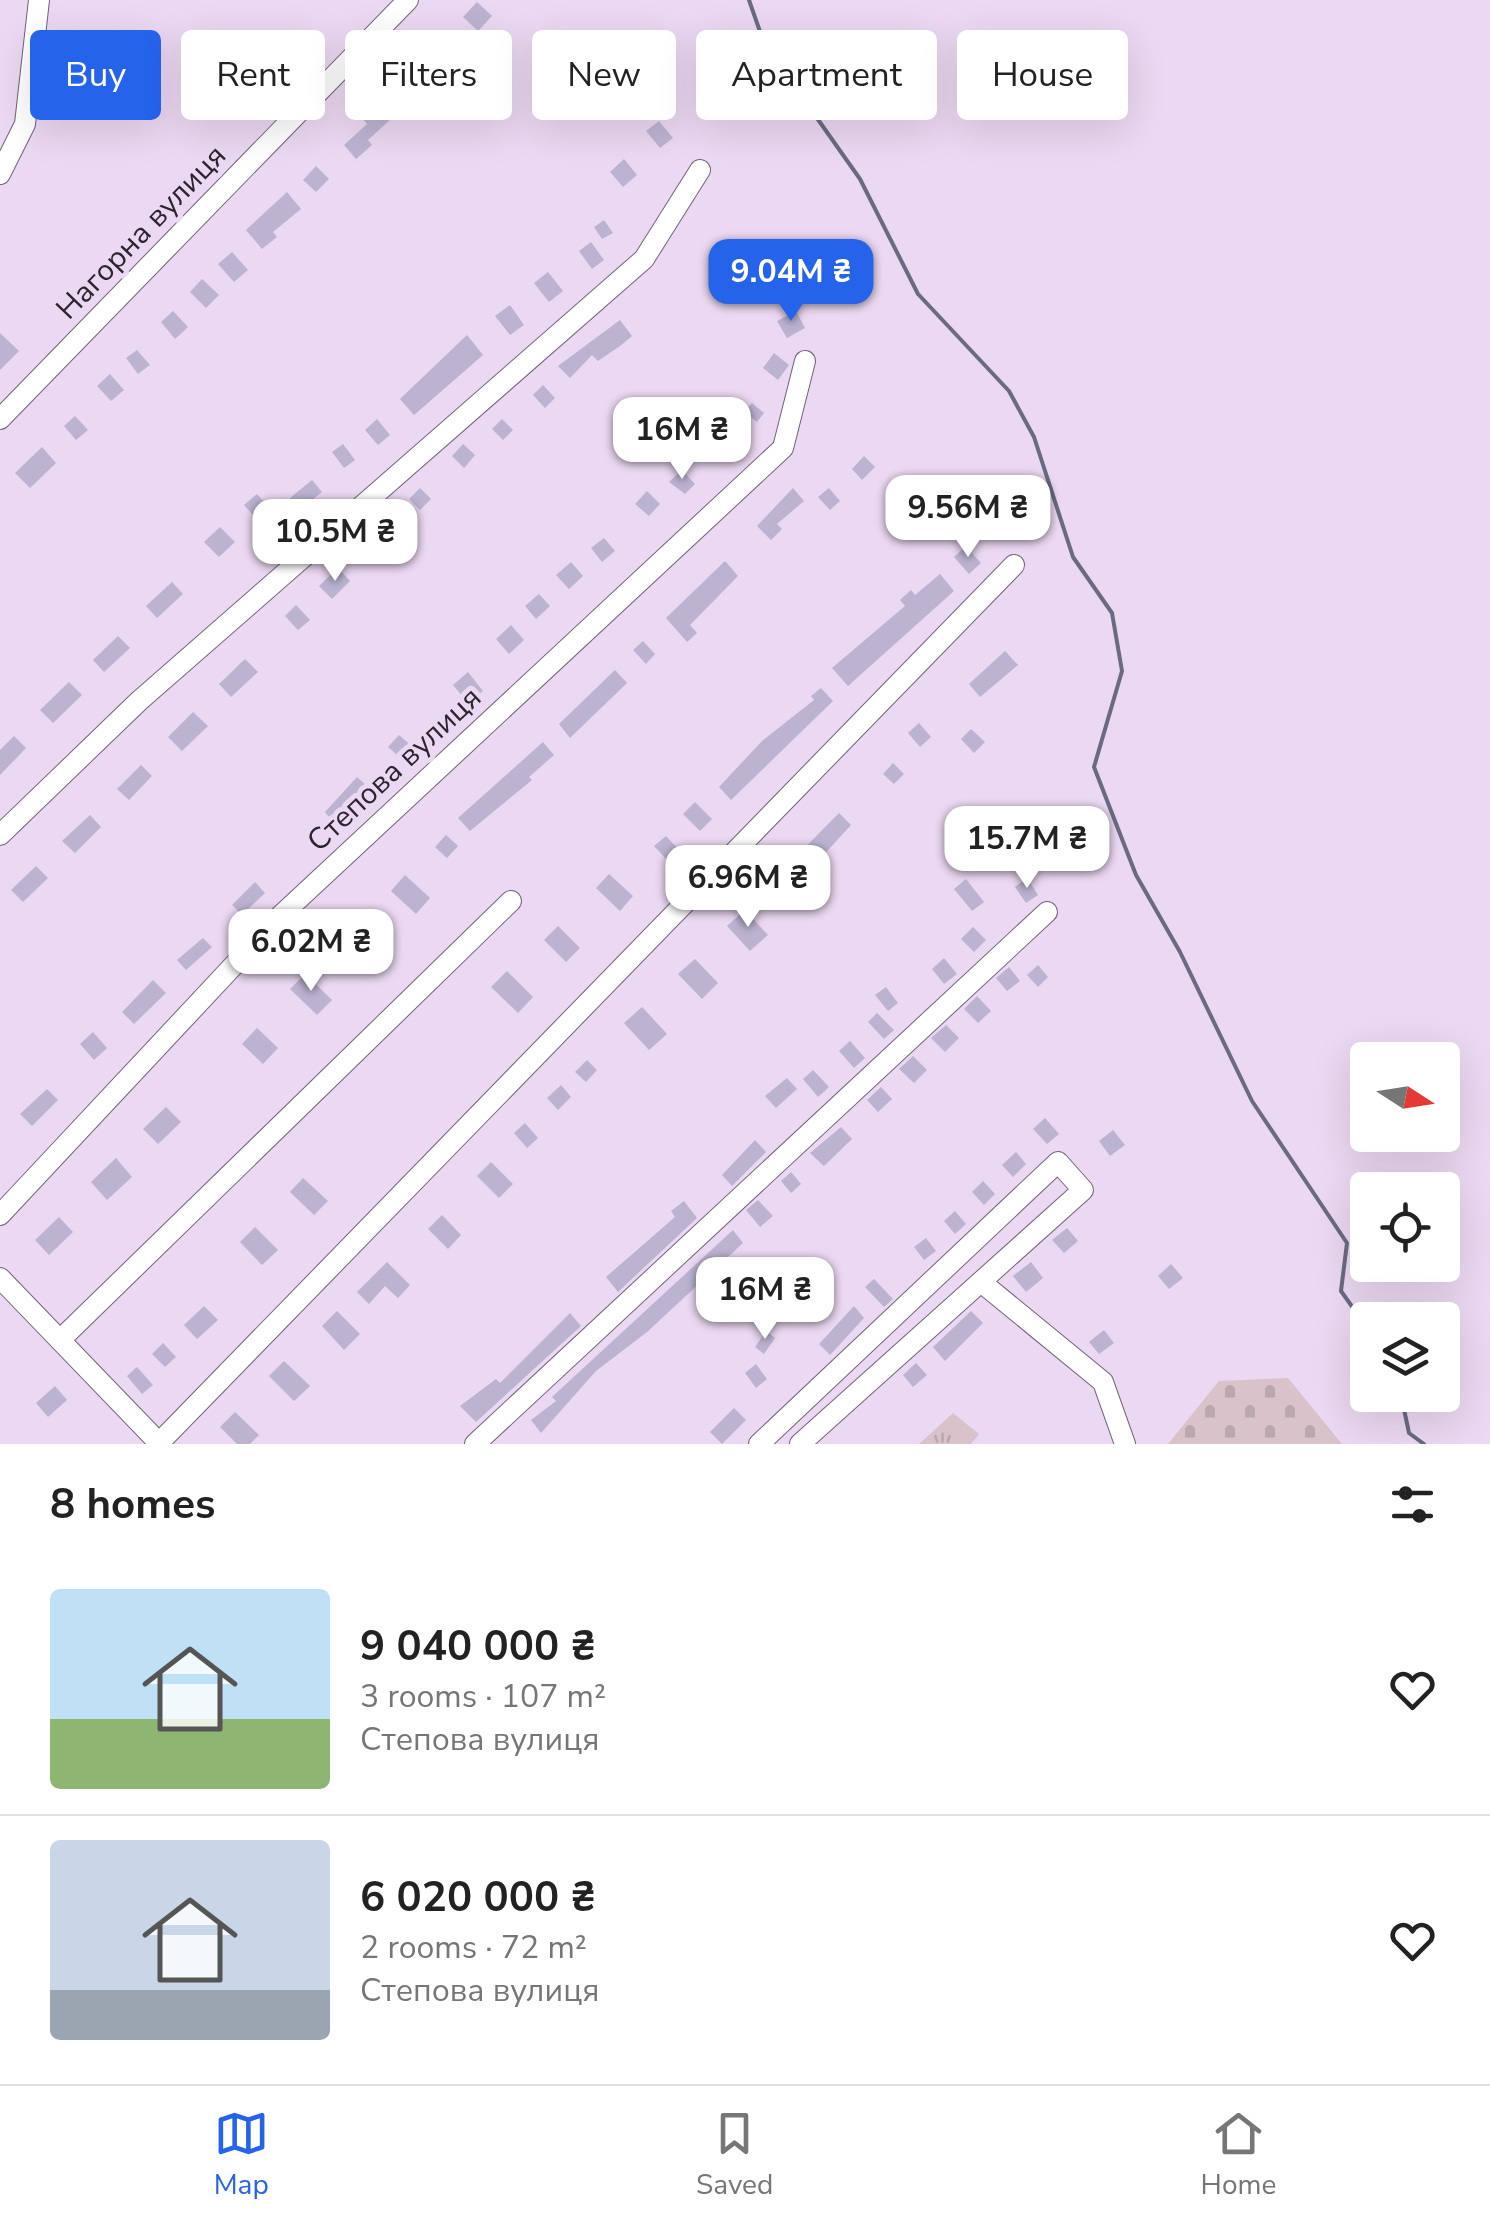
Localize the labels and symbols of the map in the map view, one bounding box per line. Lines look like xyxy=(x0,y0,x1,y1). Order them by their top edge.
street label: Нагорна вулиця xyxy=(47,136,235,329)
pin: 9.04M ₴ xyxy=(699,239,883,324)
pin: 16M ₴ xyxy=(612,397,752,482)
pin: 9.56M ₴ xyxy=(876,475,1060,560)
pin: 10.5M ₴ xyxy=(243,499,427,584)
street label: Степова вулиця xyxy=(298,678,490,861)
pin: 15.7M ₴ xyxy=(935,806,1119,891)
pin: 6.96M ₴ xyxy=(656,845,840,930)
pin: 6.02M ₴ xyxy=(219,909,403,994)
north arrow xyxy=(1350,1042,1460,1152)
pin: 16M ₴ xyxy=(695,1257,835,1342)

